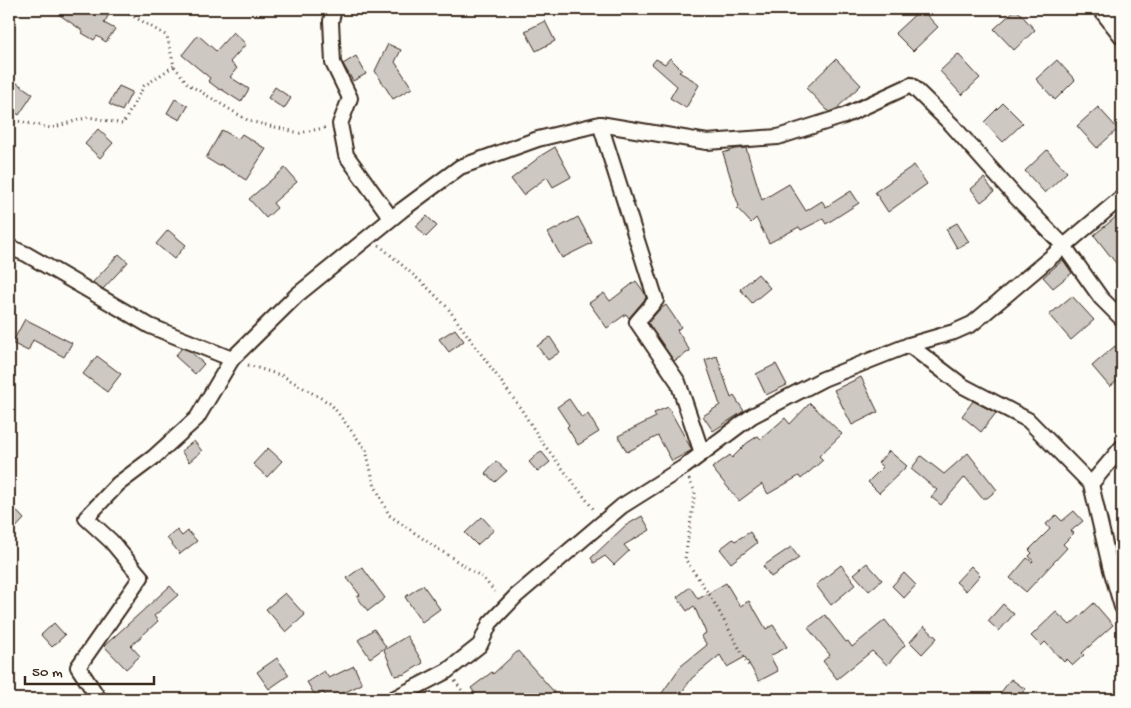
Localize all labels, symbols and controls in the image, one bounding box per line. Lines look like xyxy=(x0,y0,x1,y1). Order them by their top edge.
scale bar xyxy=(25,653,154,685)
text: 50 m xyxy=(32,664,63,682)

